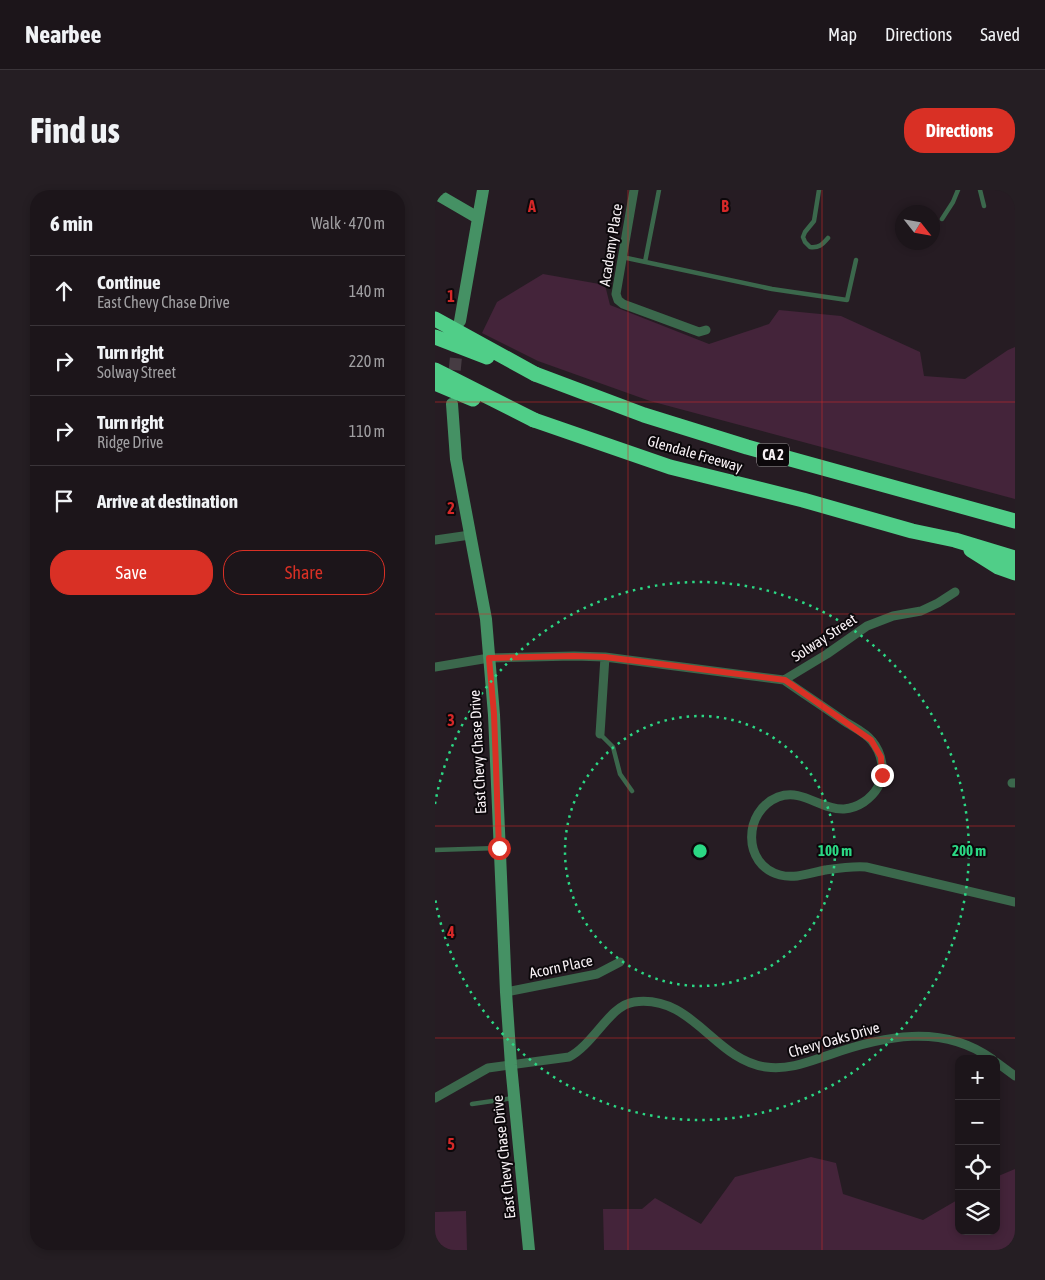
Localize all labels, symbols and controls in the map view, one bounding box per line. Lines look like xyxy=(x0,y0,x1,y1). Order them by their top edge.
text: Nearbee xyxy=(25,21,101,48)
text: Map xyxy=(828,24,857,45)
text: Directions xyxy=(885,24,952,45)
text: Saved xyxy=(980,24,1020,45)
button: Directions xyxy=(904,108,1015,153)
text: Find us xyxy=(30,110,120,150)
text: A xyxy=(527,197,536,215)
text: B xyxy=(721,197,729,215)
street label: Academy Place xyxy=(596,202,625,287)
north arrow xyxy=(895,205,940,250)
text: 6 min xyxy=(50,211,93,235)
text: Walk · 470 m xyxy=(311,214,385,232)
text: Continue xyxy=(97,271,161,293)
icon: ahead xyxy=(50,277,78,305)
text: 140 m xyxy=(349,282,385,300)
text: 1 xyxy=(447,287,455,305)
text: East Chevy Chase Drive xyxy=(97,293,230,311)
text: Turn right xyxy=(97,341,164,363)
icon: right xyxy=(50,347,78,375)
text: 220 m xyxy=(349,352,385,370)
text: Solway Street xyxy=(97,363,176,381)
text: Turn right xyxy=(97,411,164,433)
icon: right xyxy=(50,417,78,445)
text: 110 m xyxy=(349,422,385,440)
street label: Glendale Freeway xyxy=(646,432,745,475)
text: Ridge Drive xyxy=(97,433,163,451)
road number: CA 2 xyxy=(757,444,789,466)
icon: arrive xyxy=(50,487,78,515)
text: Arrive at destination xyxy=(97,490,238,512)
text: 2 xyxy=(447,499,455,517)
button: Save xyxy=(50,550,213,595)
button: Share xyxy=(223,550,385,595)
street label: Solway Street xyxy=(788,610,859,665)
street label: East Chevy Chase Drive xyxy=(466,689,489,815)
text: 3 xyxy=(447,711,455,729)
route end xyxy=(871,764,894,787)
route start xyxy=(488,837,511,860)
centre of rings xyxy=(691,842,709,860)
text: 100 m xyxy=(818,842,852,859)
text: 200 m xyxy=(952,842,986,859)
text: 4 xyxy=(446,923,455,941)
street label: Acorn Place xyxy=(528,951,594,982)
street label: Chevy Oaks Drive xyxy=(786,1018,882,1061)
map controls xyxy=(955,1055,1000,1235)
button: + xyxy=(955,1055,1000,1100)
street label: East Chevy Chase Drive xyxy=(489,1094,518,1220)
button: − xyxy=(955,1100,1000,1145)
text: 5 xyxy=(447,1135,455,1153)
button: locate xyxy=(955,1145,1000,1190)
button: layers xyxy=(955,1190,1000,1235)

